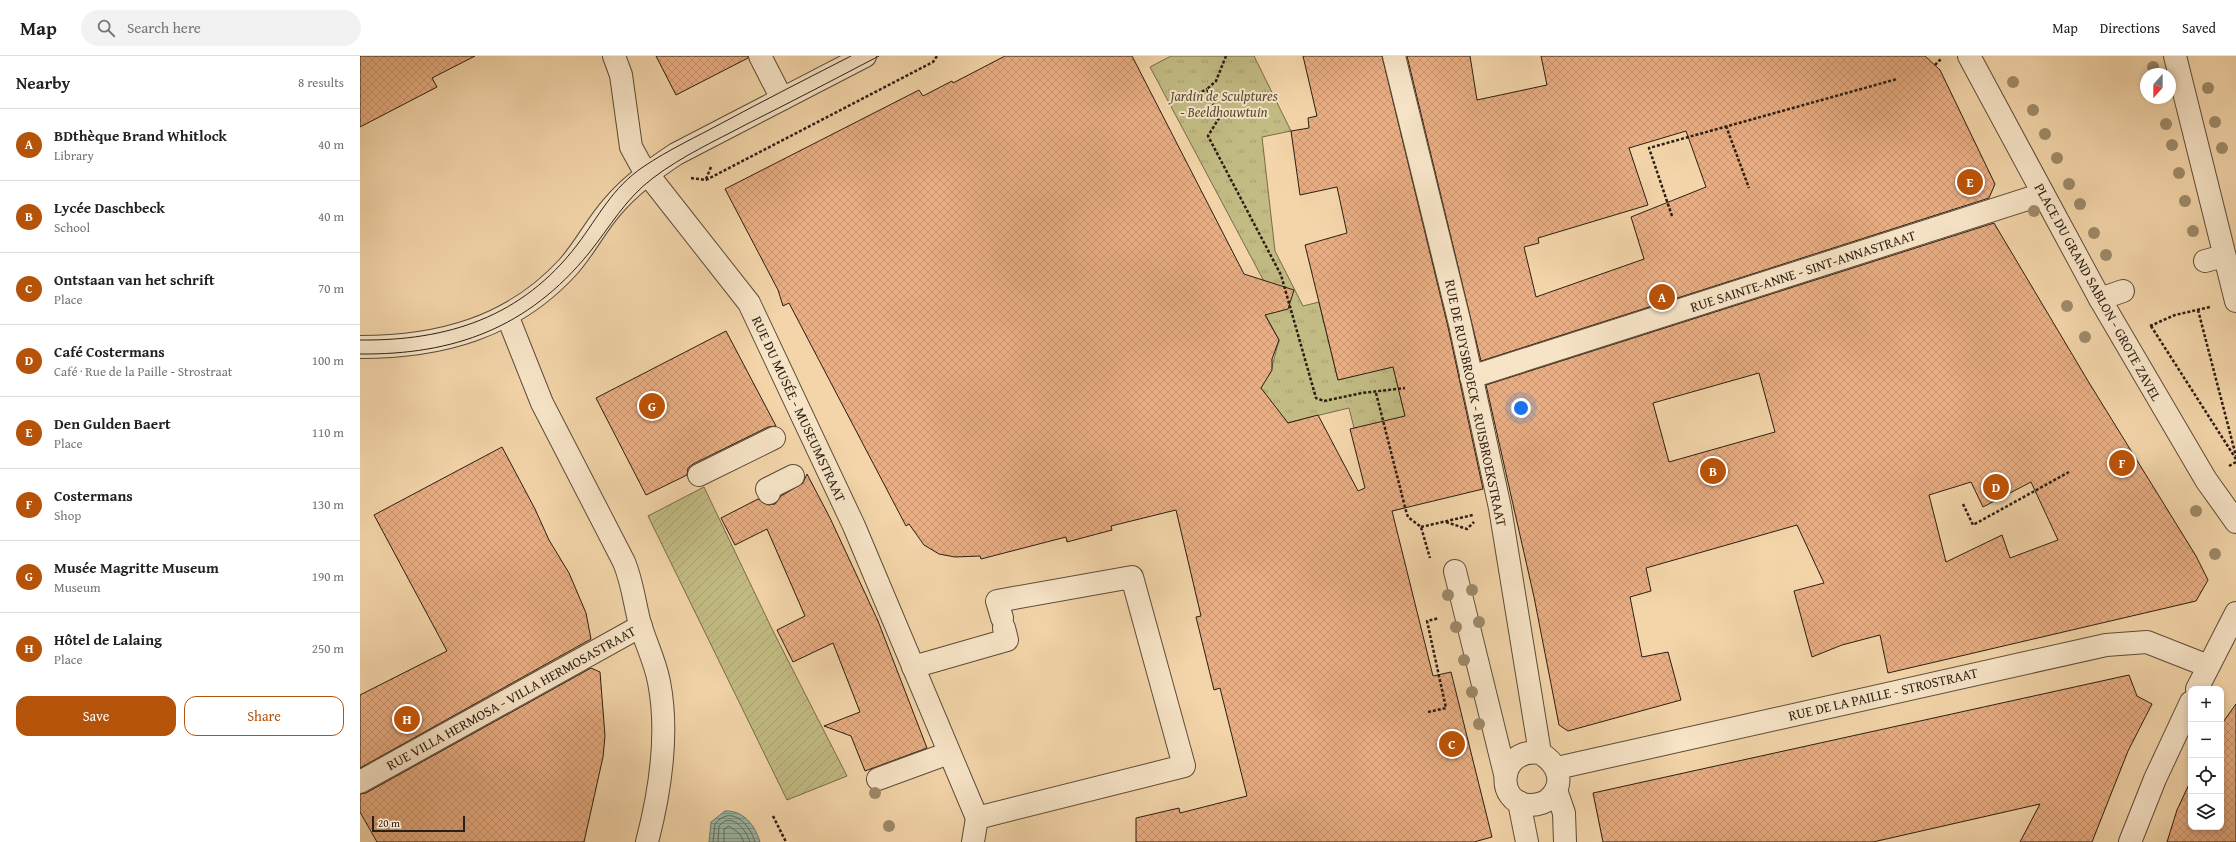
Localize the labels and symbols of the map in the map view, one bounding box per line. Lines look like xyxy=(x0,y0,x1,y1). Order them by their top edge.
north arrow xyxy=(2140,68,2176,104)
park label: Jardin de Sculptures - Beeldhouwtuin xyxy=(1168,86,1278,122)
pin: E xyxy=(1957,167,1983,197)
street label: PLACE DU GRAND SABLON - GROTE ZAVEL xyxy=(2030,179,2167,405)
street label: RUE SAINTE-ANNE - SINT-ANNASTRAAT xyxy=(1688,225,1918,317)
street label: RUE DE RUYSBROECK - RUISBROEKSTRAAT xyxy=(1440,278,1512,528)
pin: A xyxy=(1649,282,1675,312)
street label: RUE DU MUSÉE - MUSEUMSTRAAT xyxy=(747,313,851,505)
pin: G xyxy=(639,391,665,421)
your location xyxy=(1511,398,1531,418)
pin: F xyxy=(2109,448,2135,478)
pin: B xyxy=(1700,456,1726,486)
pin: D xyxy=(1983,472,2009,502)
street label: RUE VILLA HERMOSA - VILLA HERMOSASTRAAT xyxy=(384,622,638,774)
street label: RUE DE LA PAILLE - STROSTRAAT xyxy=(1786,662,1980,726)
pin: H xyxy=(394,704,420,734)
pin: C xyxy=(1439,729,1465,759)
scale bar xyxy=(372,814,465,833)

